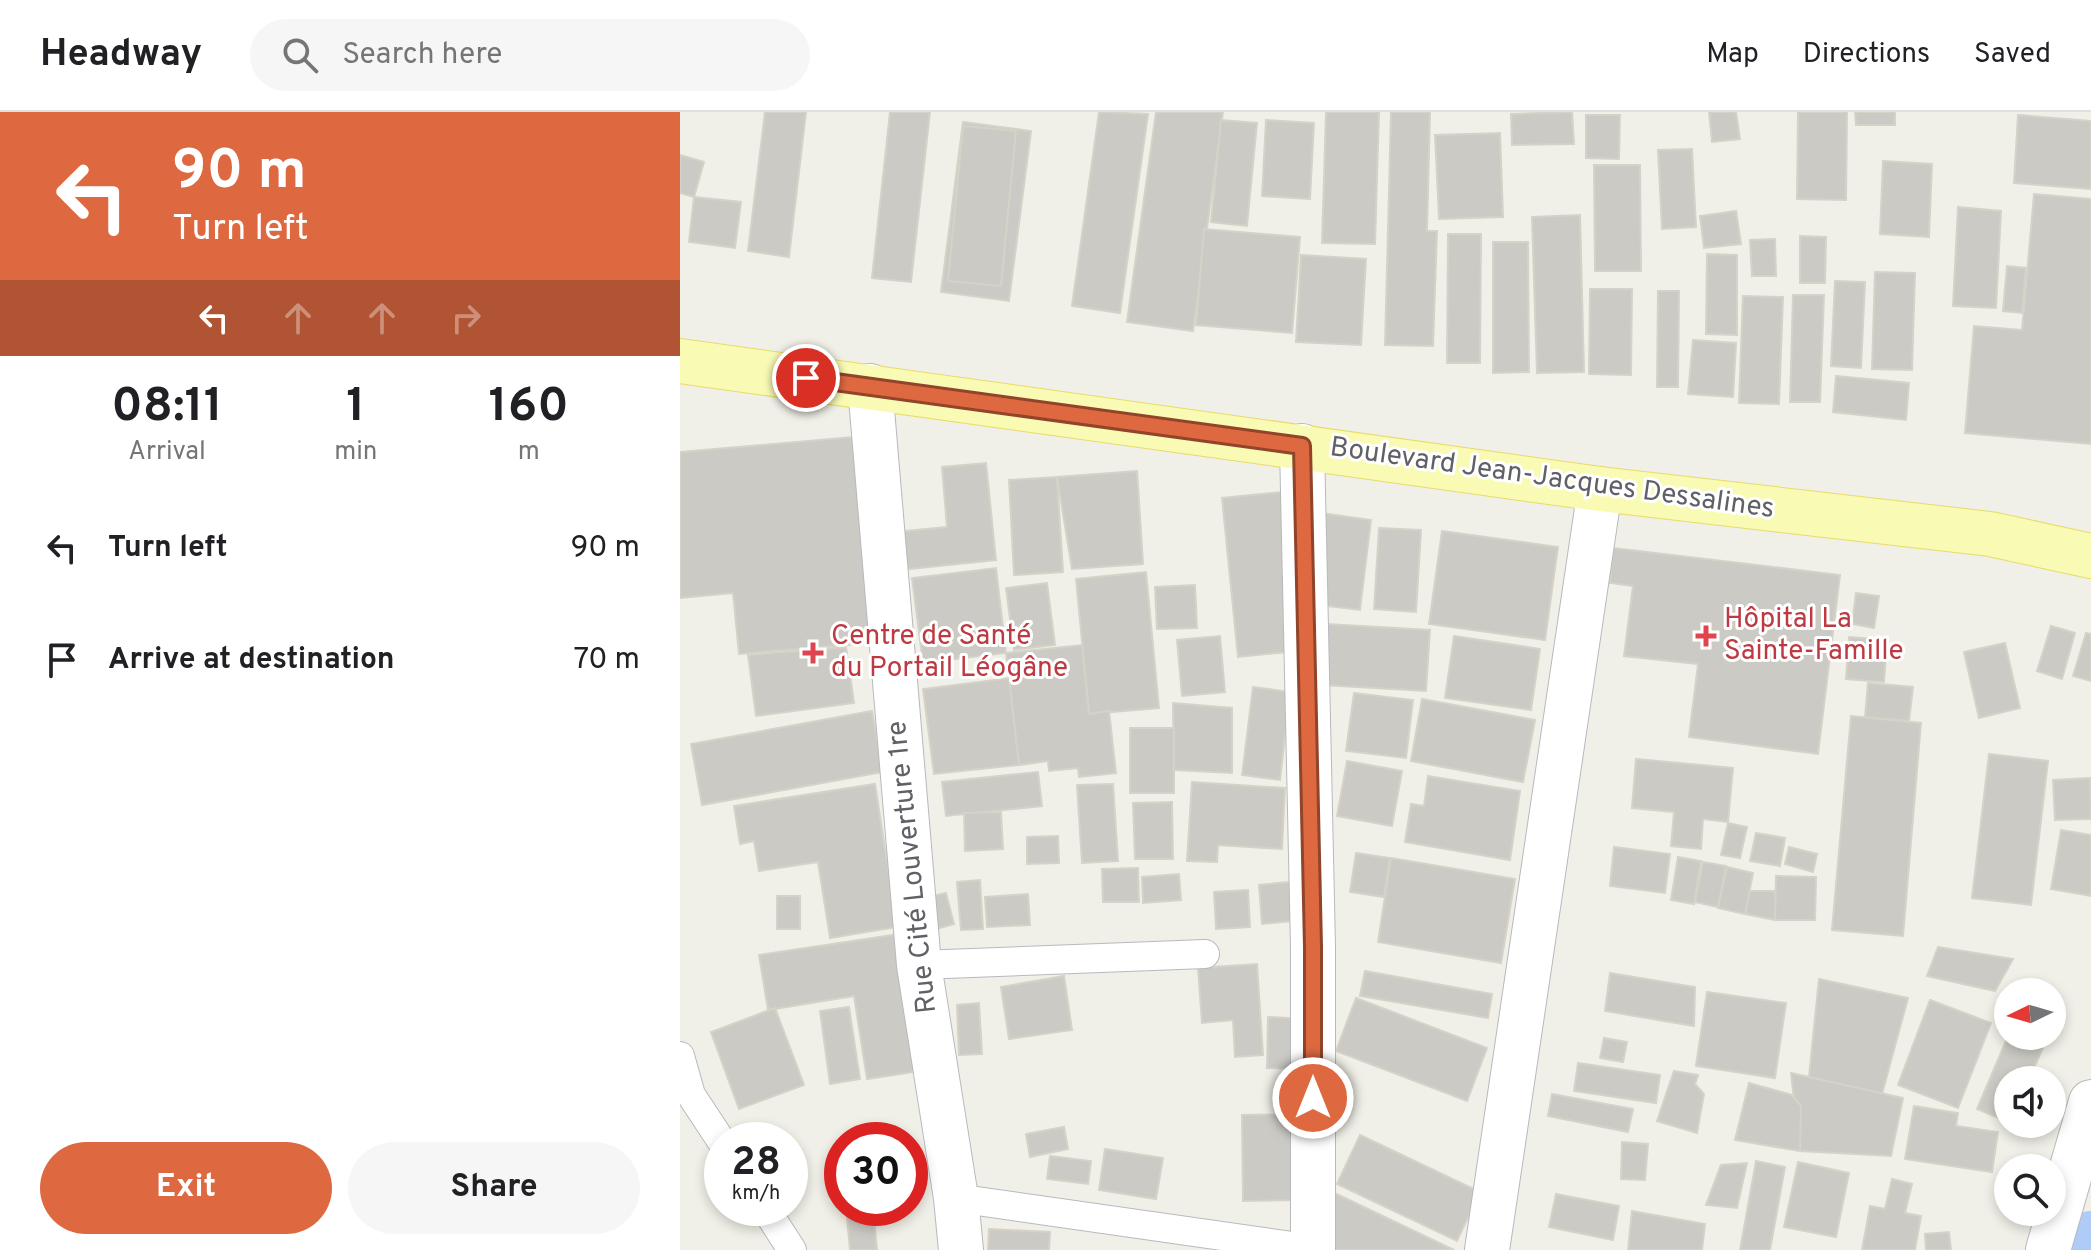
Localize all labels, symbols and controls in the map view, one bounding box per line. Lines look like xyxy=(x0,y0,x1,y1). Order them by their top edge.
search box xyxy=(250,19,810,91)
text: Headway xyxy=(40,31,202,80)
icon: search xyxy=(278,33,322,77)
text: Search here xyxy=(342,37,502,74)
text: Map xyxy=(1706,37,1759,73)
text: Directions xyxy=(1803,37,1930,73)
text: Saved xyxy=(1974,37,2051,73)
text: 90 m xyxy=(172,138,307,208)
icon: left xyxy=(40,144,144,248)
text: Turn left xyxy=(172,207,309,253)
icon: left xyxy=(192,296,236,340)
icon: ahead xyxy=(276,296,320,340)
icon: ahead xyxy=(360,296,404,340)
icon: right xyxy=(444,296,488,340)
pin xyxy=(772,344,840,412)
icon: arrive xyxy=(784,356,828,400)
text: 08:11 xyxy=(111,378,223,438)
text: 1 xyxy=(346,378,365,438)
text: 160 xyxy=(489,378,569,438)
street label: Boulevard Jean-Jacques Dessalines xyxy=(1327,430,1777,528)
text: Arrival xyxy=(128,436,206,469)
text: min xyxy=(334,436,377,469)
text: m xyxy=(518,436,540,469)
icon: left xyxy=(40,526,84,570)
text: Turn left xyxy=(108,530,228,567)
text: 90 m xyxy=(571,530,640,567)
place label: Hôpital La Sainte-Famille xyxy=(1724,602,1904,670)
place label: Centre de Santé du Portail Léogâne xyxy=(831,619,1068,687)
marker: Hôpital La Sainte-Famille xyxy=(1695,625,1717,647)
icon: arrive xyxy=(40,638,84,682)
text: Arrive at destination xyxy=(108,642,394,679)
text: 70 m xyxy=(574,642,640,679)
marker: Centre de Santé du Portail Léogâne xyxy=(802,642,824,664)
street label: Rue Cité Louverture 1re xyxy=(880,719,946,1015)
north arrow xyxy=(1994,978,2066,1050)
map controls xyxy=(1994,978,2066,1226)
position arrow xyxy=(1271,1056,1355,1140)
button: sound xyxy=(1994,1066,2066,1138)
speed limit sign: 30 xyxy=(824,1122,928,1226)
text: 28 xyxy=(731,1139,781,1189)
button: Exit xyxy=(40,1142,332,1234)
button: Share xyxy=(348,1142,640,1234)
button: search xyxy=(1994,1154,2066,1226)
text: km/h xyxy=(732,1181,780,1207)

